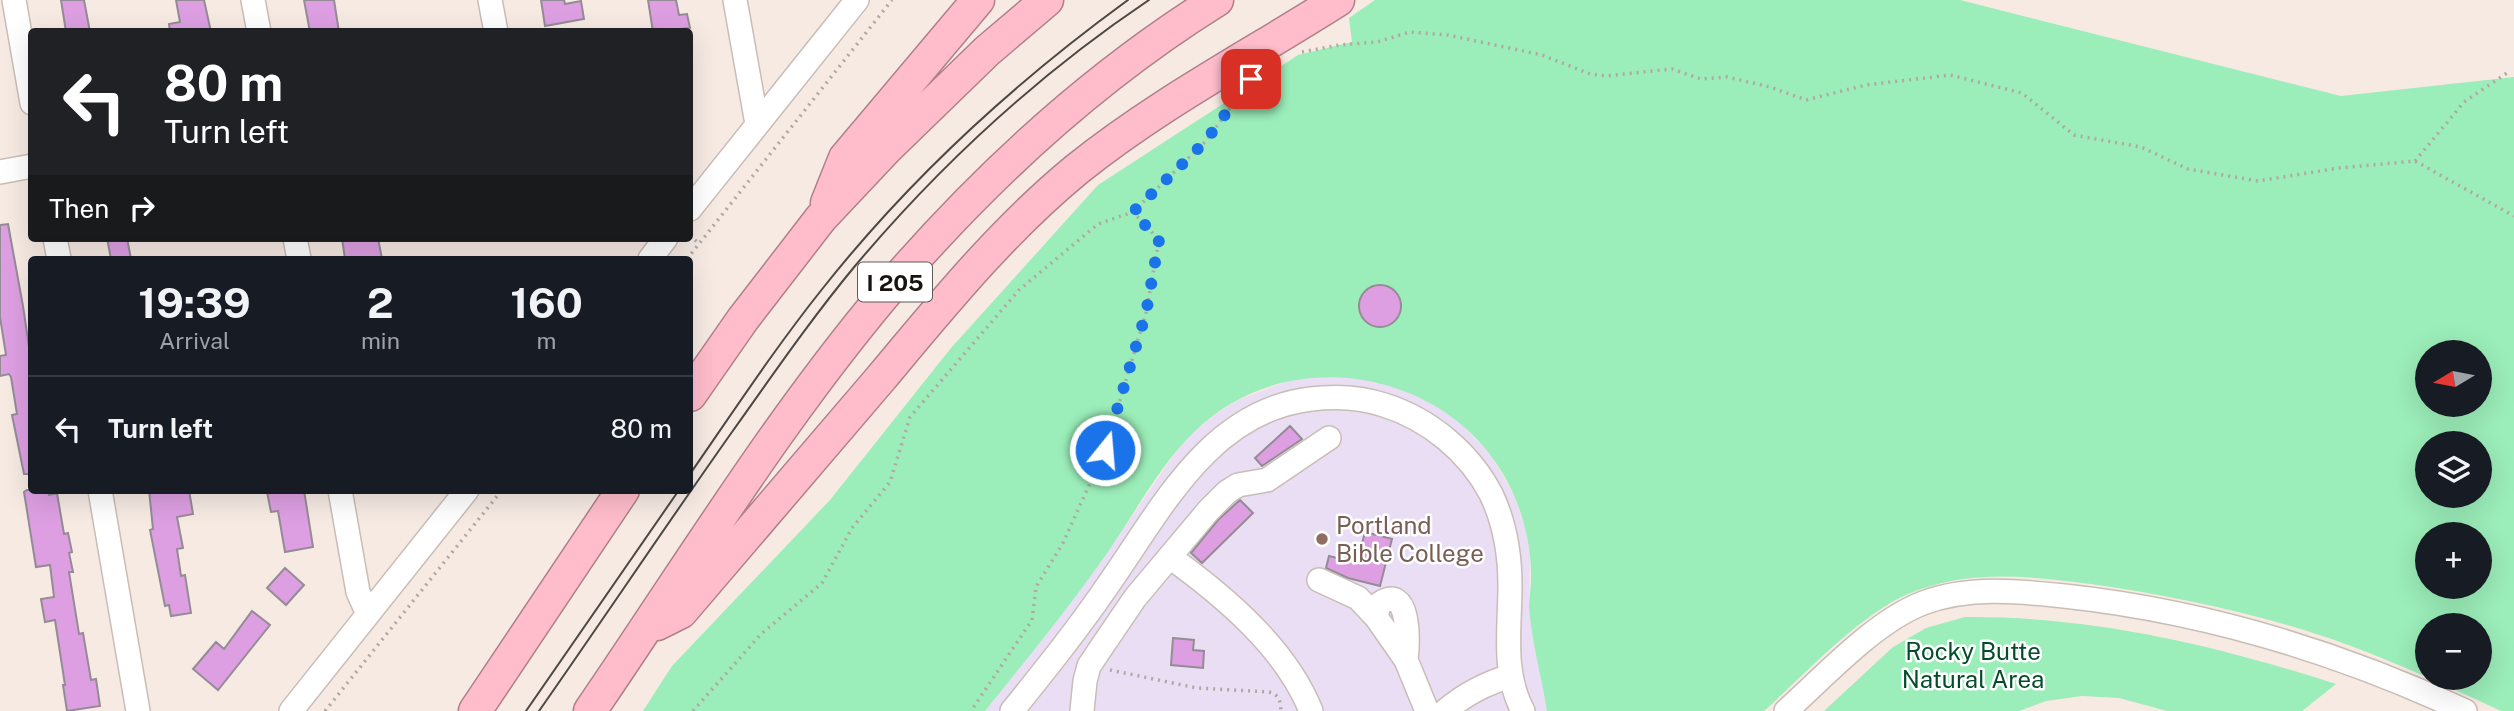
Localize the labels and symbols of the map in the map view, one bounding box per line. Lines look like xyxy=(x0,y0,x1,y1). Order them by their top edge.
pin xyxy=(1221,49,1281,109)
road number: I 205 xyxy=(858,262,932,302)
north arrow xyxy=(2415,340,2492,416)
position arrow xyxy=(1068,413,1142,487)
place label: Portland Bible College xyxy=(1336,511,1484,567)
marker: Portland Bible College xyxy=(1314,531,1330,547)
park label: Rocky Butte Natural Area xyxy=(1902,637,2044,693)

